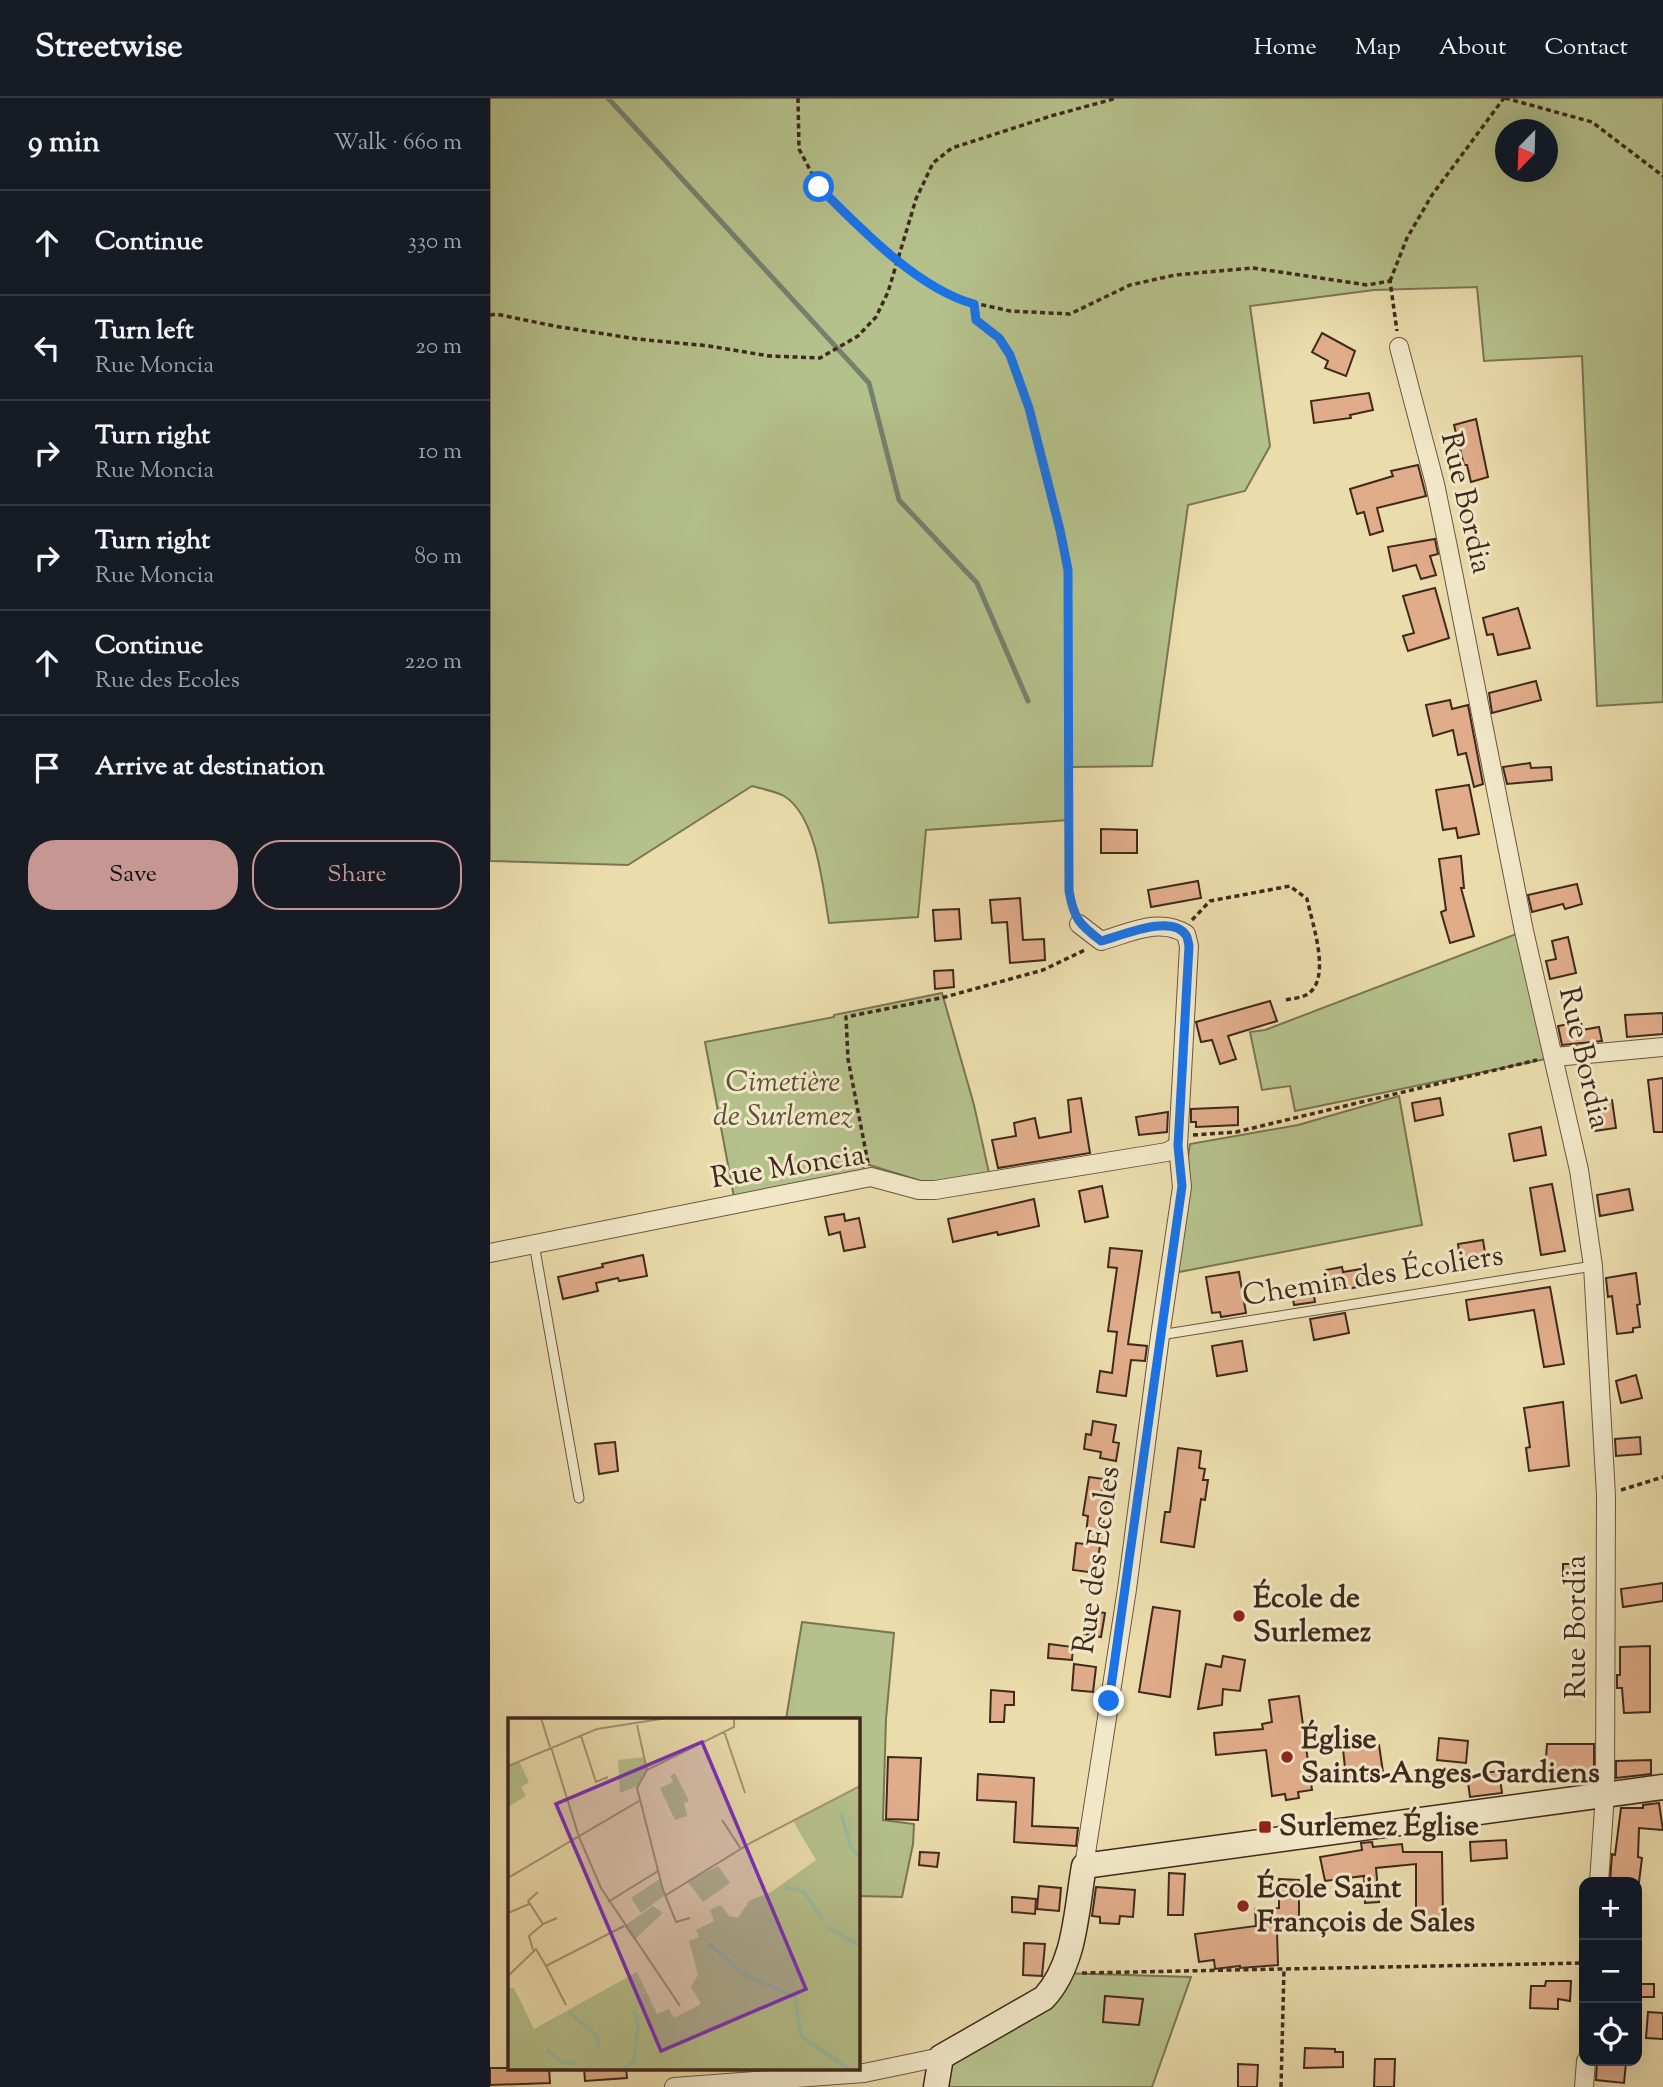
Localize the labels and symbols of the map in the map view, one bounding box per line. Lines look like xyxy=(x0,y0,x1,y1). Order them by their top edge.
north arrow xyxy=(1495,119,1558,182)
route start xyxy=(803,171,834,202)
street label: Rue Bordia xyxy=(1428,428,1502,578)
street label: Rue Bordia xyxy=(1546,983,1620,1133)
park label: Cimetière de Surlemez xyxy=(713,1062,853,1139)
street label: Rue Moncia xyxy=(708,1135,868,1201)
street label: Chemin des Écoliers xyxy=(1240,1235,1506,1319)
street label: Rue des Ecoles xyxy=(1064,1463,1132,1657)
street label: Rue Bordia xyxy=(1556,1555,1599,1699)
place label: École de Surlemez xyxy=(1253,1578,1371,1655)
marker: École de Surlemez xyxy=(1231,1608,1247,1624)
route end xyxy=(1093,1685,1124,1716)
inset map xyxy=(508,1718,859,2070)
place label: Église Saints-Anges-Gardiens xyxy=(1301,1719,1600,1796)
marker: Église Saints-Anges-Gardiens xyxy=(1279,1749,1295,1765)
place label: Surlemez Église xyxy=(1279,1806,1479,1849)
marker: Surlemez Église xyxy=(1257,1819,1273,1835)
place label: École Saint François de Sales xyxy=(1257,1868,1475,1945)
marker: École Saint François de Sales xyxy=(1235,1898,1251,1914)

